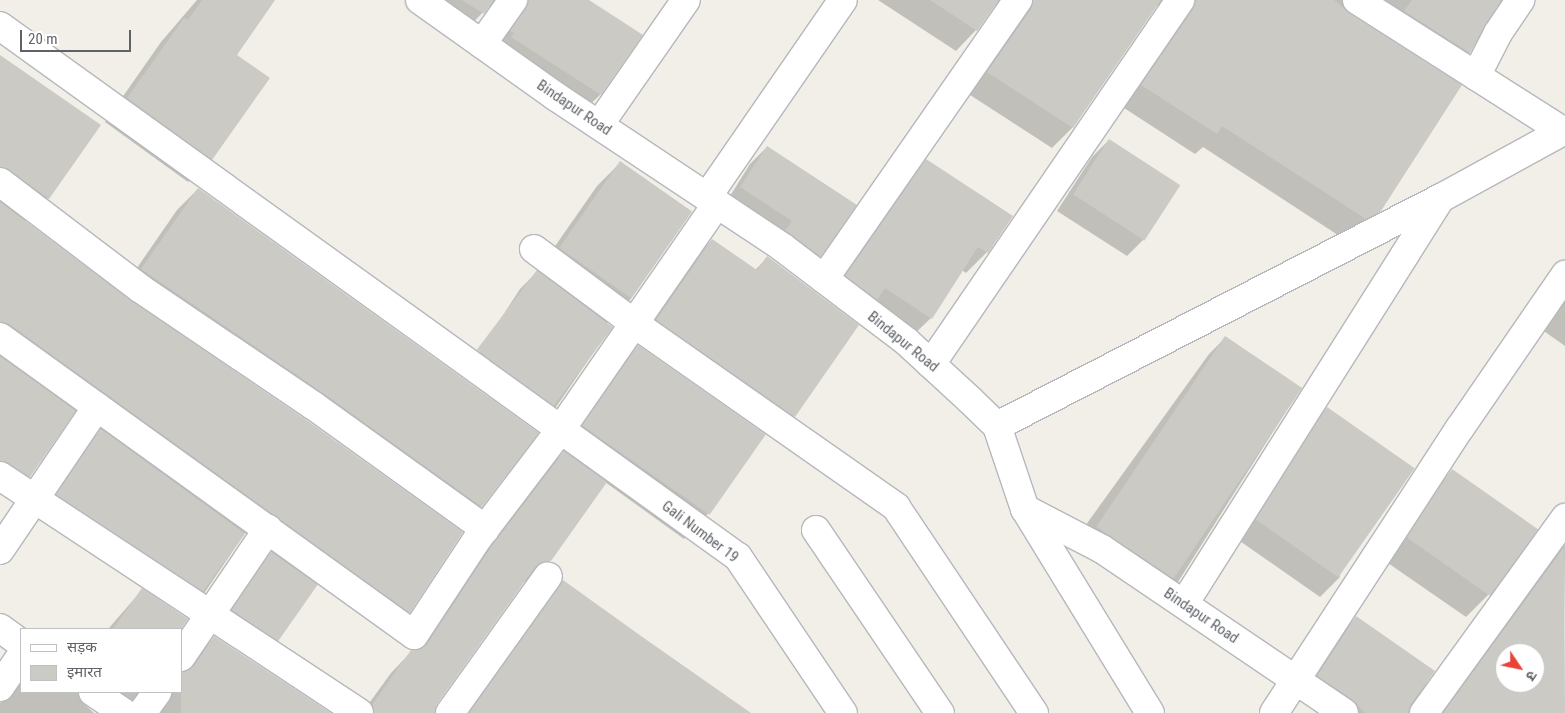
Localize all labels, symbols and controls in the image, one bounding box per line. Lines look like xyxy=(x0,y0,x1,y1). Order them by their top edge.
scale bar xyxy=(22,20,134,52)
text: 20 m xyxy=(28,30,58,48)
street label: Bindapur Road xyxy=(533,76,615,140)
street label: Bindapur Road xyxy=(864,308,942,376)
street label: Gali Number 19 xyxy=(658,497,742,567)
street label: Bindapur Road xyxy=(1160,584,1242,648)
legend xyxy=(20,628,182,693)
text: सड़क xyxy=(67,638,97,656)
north arrow xyxy=(1495,643,1545,693)
text: इमारत xyxy=(67,663,102,681)
text: उ xyxy=(1523,668,1541,684)

